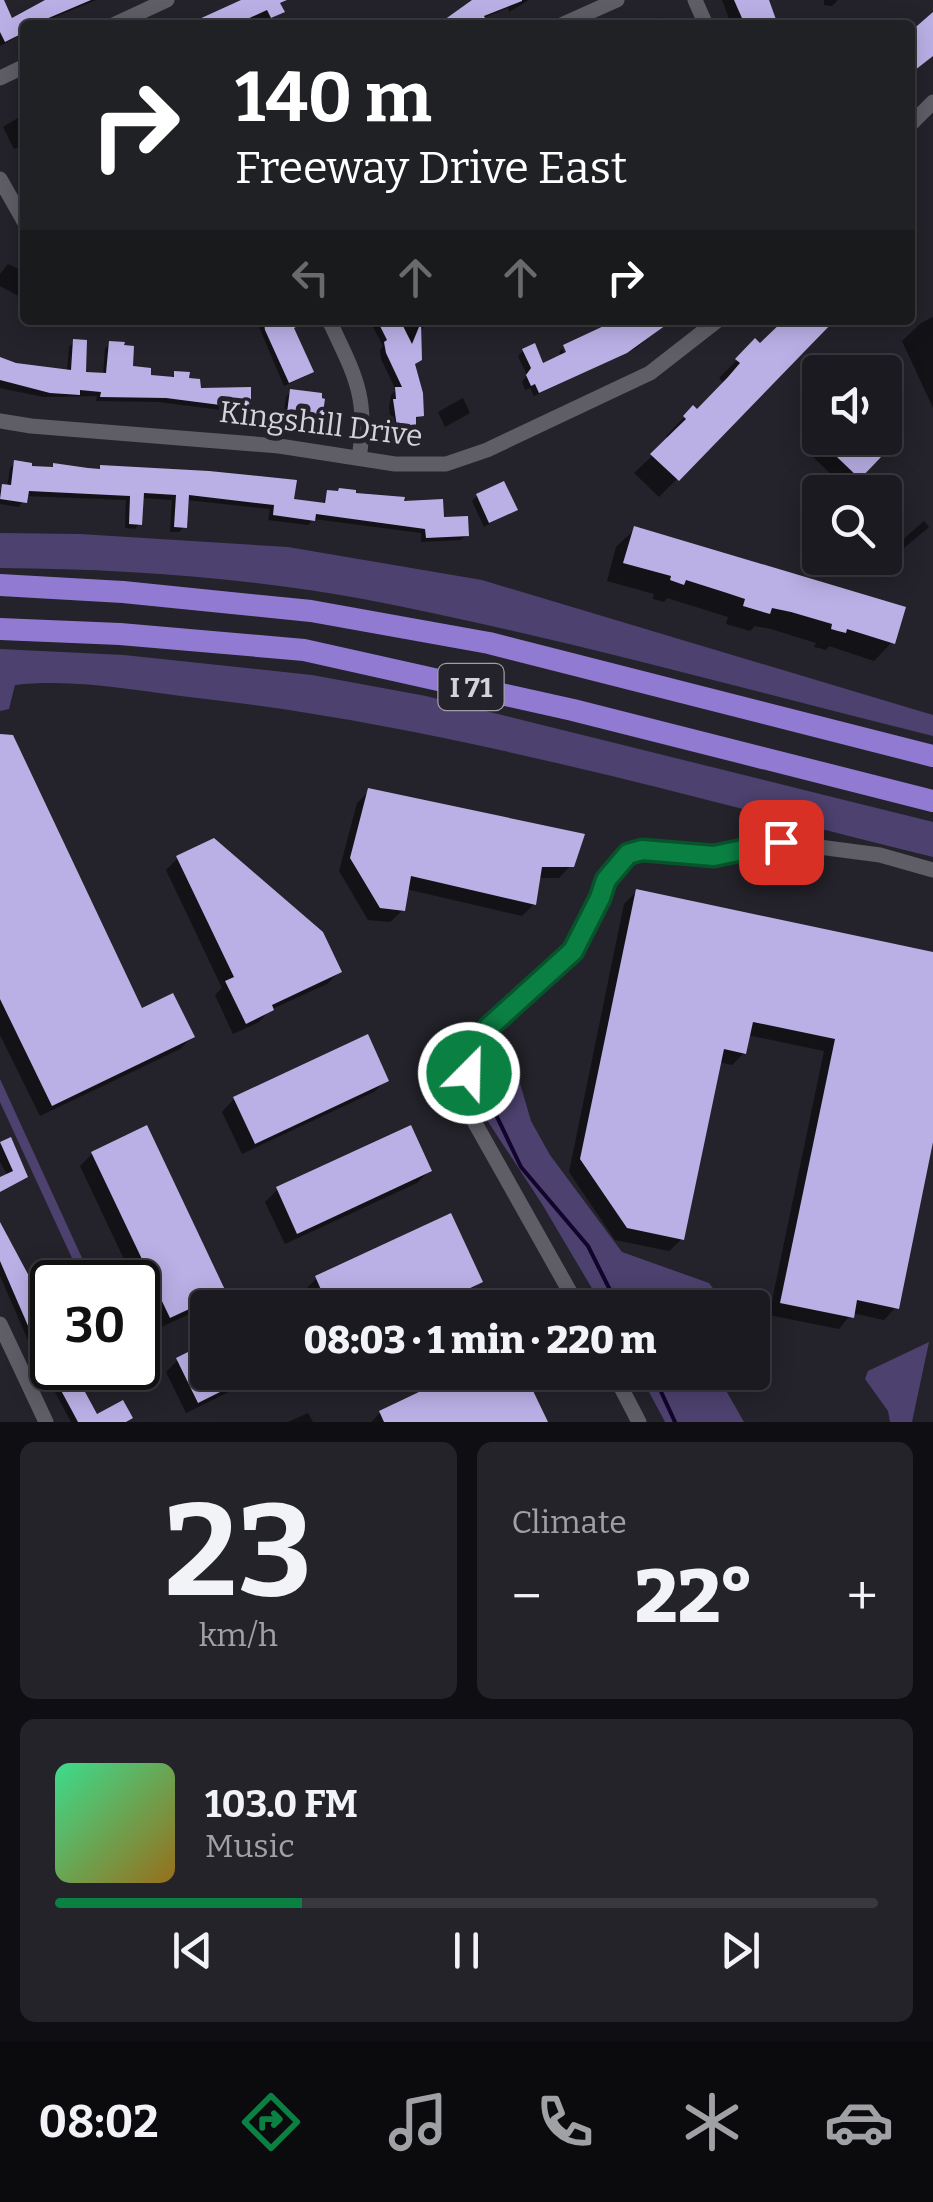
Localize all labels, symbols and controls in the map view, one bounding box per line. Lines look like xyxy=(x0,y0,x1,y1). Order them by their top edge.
text: 140 m xyxy=(235,56,432,140)
icon: right xyxy=(70,60,200,190)
text: Freeway Drive East xyxy=(235,141,627,195)
icon: left xyxy=(283,250,338,305)
icon: ahead xyxy=(388,250,443,305)
icon: ahead xyxy=(493,250,548,305)
icon: right xyxy=(598,250,653,305)
map controls xyxy=(802,355,902,575)
button: sound xyxy=(802,355,902,455)
street label: Kingshill Drive xyxy=(217,394,425,454)
button: search xyxy=(802,475,902,575)
road number: I 71 xyxy=(438,664,504,710)
pin xyxy=(739,800,824,885)
icon: arrive xyxy=(754,815,809,870)
position arrow xyxy=(417,1021,521,1125)
speed limit sign: 30 xyxy=(30,1260,160,1390)
text: 08:03 · 1 min · 220 m xyxy=(303,1317,657,1363)
text: 23 xyxy=(164,1473,312,1629)
text: Climate xyxy=(512,1503,627,1541)
text: 22° xyxy=(635,1552,754,1642)
text: − xyxy=(512,1564,542,1630)
text: + xyxy=(847,1564,878,1630)
text: km/h xyxy=(199,1616,278,1654)
text: 103.0 FM xyxy=(205,1781,358,1827)
text: Music xyxy=(205,1827,295,1865)
icon: previous xyxy=(165,1923,220,1978)
icon: pause xyxy=(439,1923,494,1978)
icon: next xyxy=(713,1923,768,1978)
icon: directions xyxy=(236,2087,306,2157)
icon: music xyxy=(383,2087,453,2157)
icon: phone xyxy=(530,2087,600,2157)
icon: climate xyxy=(677,2087,747,2157)
icon: car xyxy=(824,2087,894,2157)
text: 08:02 xyxy=(39,2095,159,2149)

